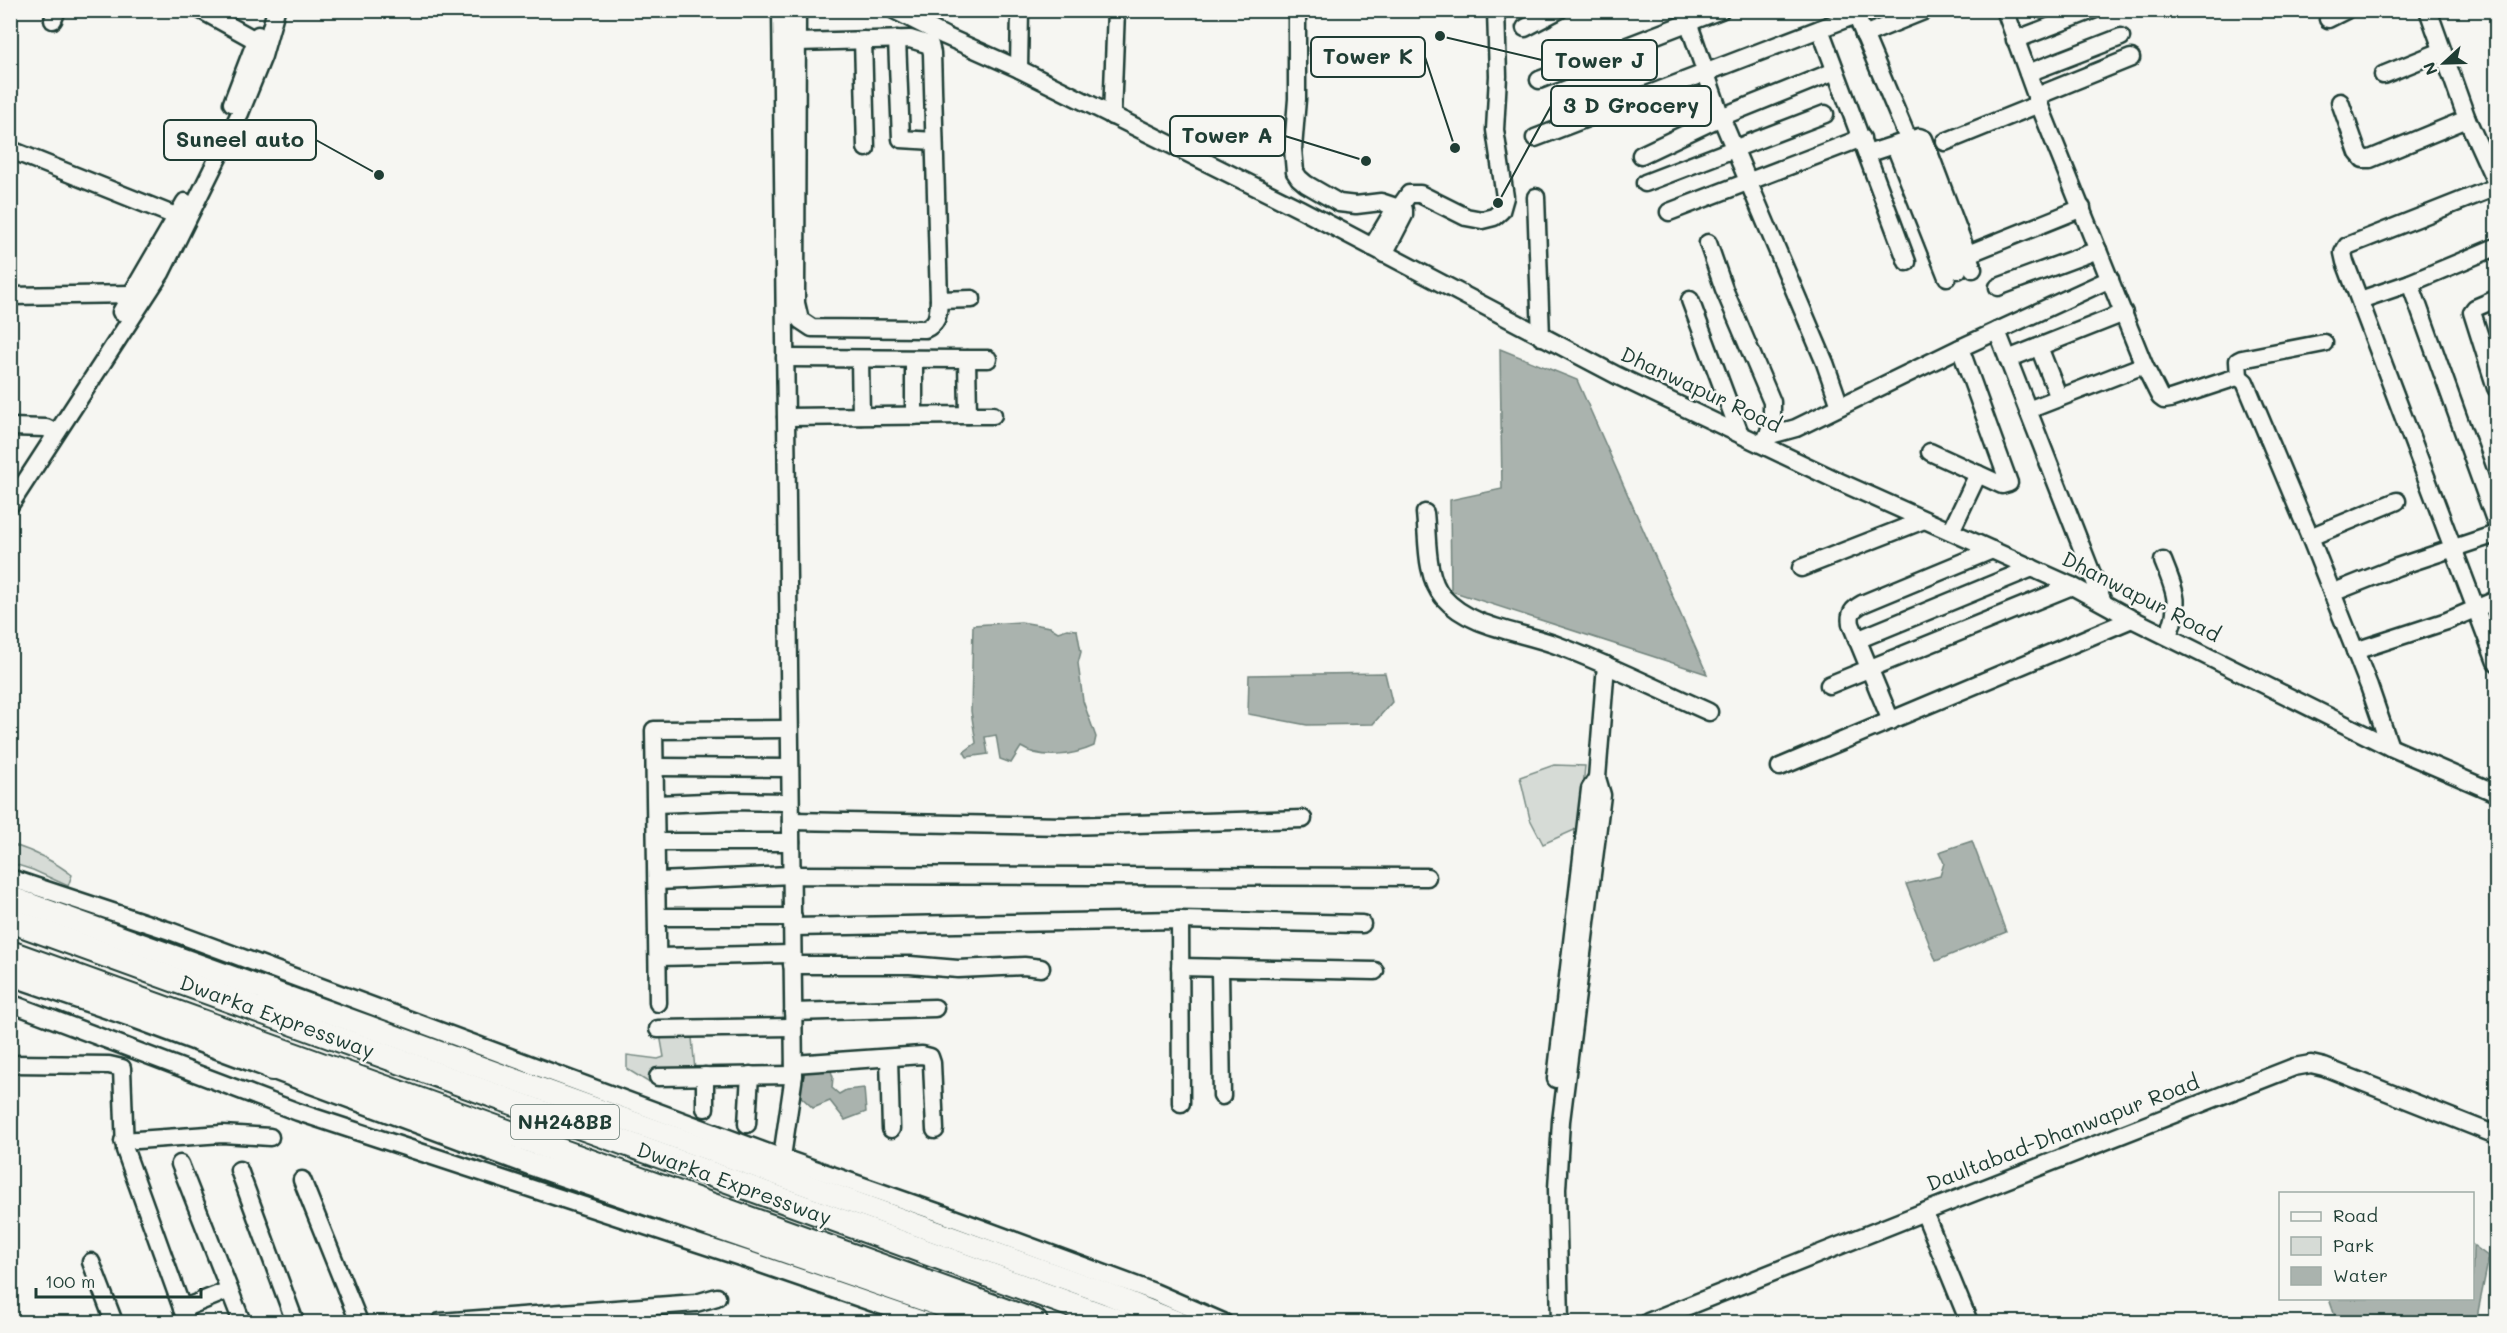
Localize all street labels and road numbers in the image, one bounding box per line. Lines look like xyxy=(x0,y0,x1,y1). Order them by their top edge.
street label: Dhanwapur Road xyxy=(1617,340,1786,438)
street label: Dhanwapur Road xyxy=(2058,544,2226,647)
street label: Dwarka Expressway xyxy=(176,968,379,1063)
street label: Daultabad-Dhanwapur Road xyxy=(1922,1067,2202,1196)
road number: NH248BB xyxy=(511,1105,619,1139)
street label: Dwarka Expressway xyxy=(633,1135,836,1230)

